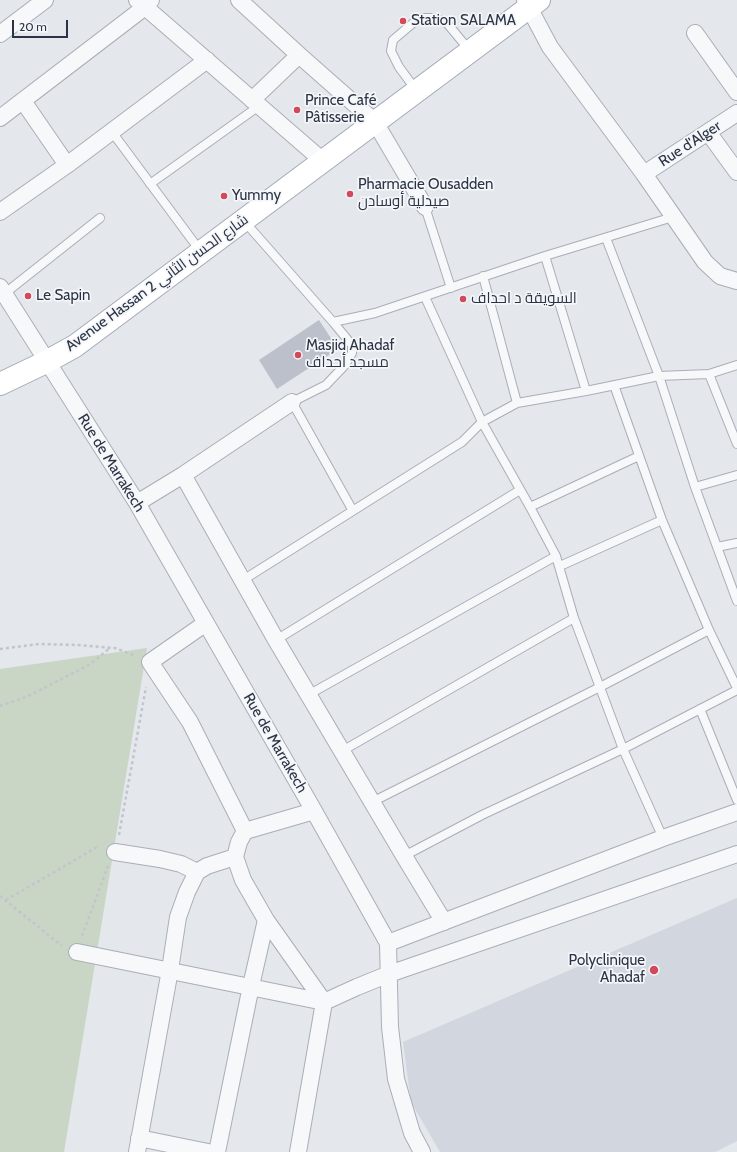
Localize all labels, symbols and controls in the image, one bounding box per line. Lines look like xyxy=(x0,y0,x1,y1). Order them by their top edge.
scale bar xyxy=(14,12,70,38)
place label: Station SALAMA xyxy=(411,12,516,30)
marker: Station SALAMA xyxy=(398,16,408,26)
text: 20 m xyxy=(19,19,47,34)
place label: Prince Café Pâtisserie xyxy=(305,92,376,127)
marker: Prince Café Pâtisserie xyxy=(292,105,302,115)
street label: Rue d'Alger xyxy=(655,117,725,171)
place label: Pharmacie Ousadden صيدلية أوسادن xyxy=(358,176,493,211)
place label: Yummy xyxy=(232,187,281,205)
marker: Pharmacie Ousadden صيدلية أوسادن xyxy=(345,189,355,199)
marker: Yummy xyxy=(219,191,229,201)
street label: Avenue Hassan 2 شارع الحسن الثاني xyxy=(62,211,252,355)
place label: Le Sapin xyxy=(36,287,90,305)
place label: السويقة د احداف xyxy=(471,290,577,308)
marker: Le Sapin xyxy=(23,291,33,301)
marker: السويقة د احداف xyxy=(458,294,468,304)
place label: Masjid Ahadaf مسجد أحداف xyxy=(306,337,395,372)
marker: Masjid Ahadaf مسجد أحداف xyxy=(293,350,303,360)
street label: Rue de Marrakech xyxy=(74,411,148,515)
street label: Rue de Marrakech xyxy=(239,690,311,796)
place label: Polyclinique Ahadaf xyxy=(569,952,645,987)
marker: Polyclinique Ahadaf xyxy=(648,964,660,976)

